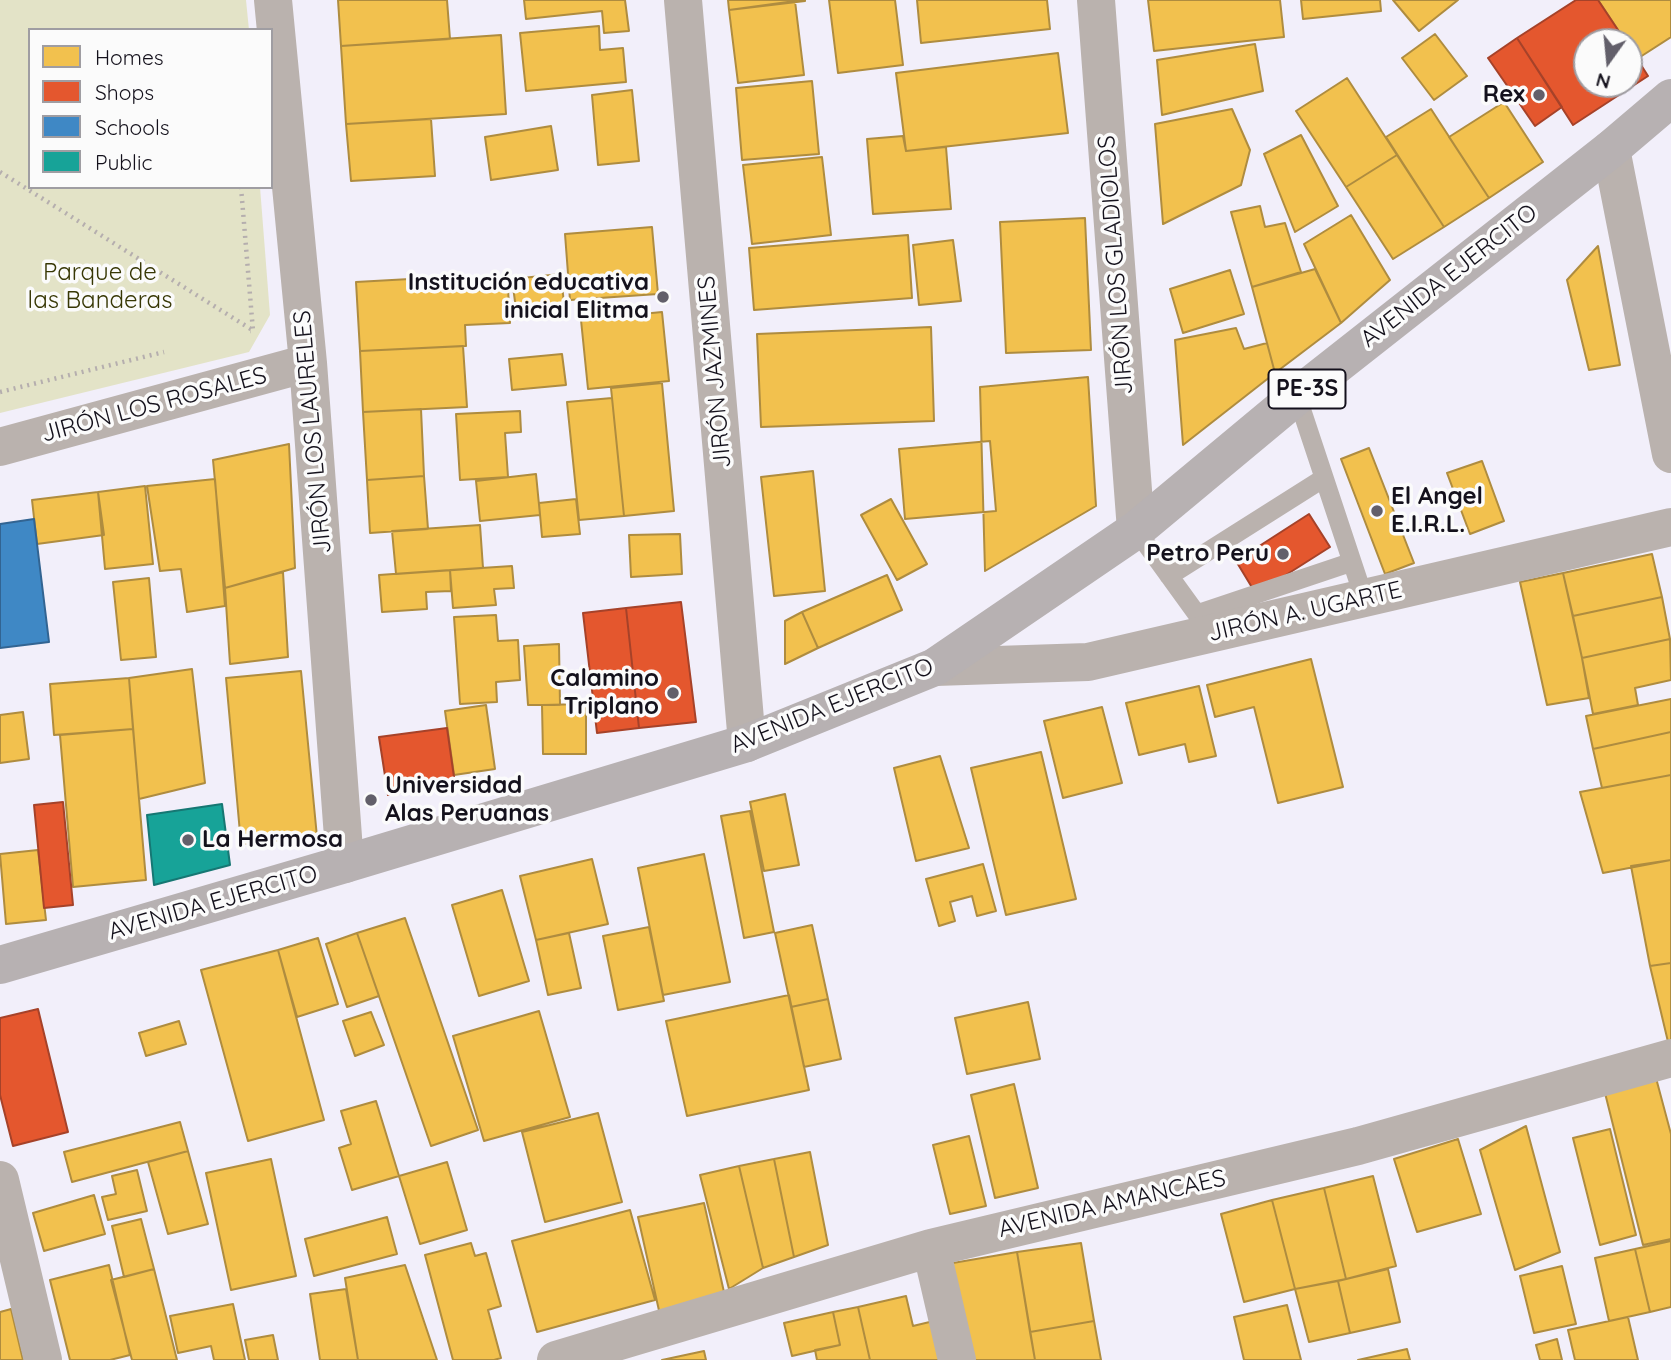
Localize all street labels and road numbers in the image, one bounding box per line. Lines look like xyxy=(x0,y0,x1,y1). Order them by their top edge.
street label: JIRÓN LOS GLADIOLOS xyxy=(1093,134,1139,396)
street label: AVENIDA EJERCITO xyxy=(1355,198,1543,354)
street label: JIRÓN JAZMINES xyxy=(692,275,738,469)
street label: JIRÓN LOS LAURELES xyxy=(288,309,338,555)
street label: JIRÓN LOS ROSALES xyxy=(38,361,270,449)
road number: PE-3S xyxy=(1268,370,1346,408)
street label: JIRÓN A. UGARTE xyxy=(1205,576,1405,648)
street label: AVENIDA EJERCITO xyxy=(726,652,938,760)
street label: AVENIDA EJERCITO xyxy=(105,859,321,947)
street label: AVENIDA AMANCAES xyxy=(996,1164,1228,1244)

